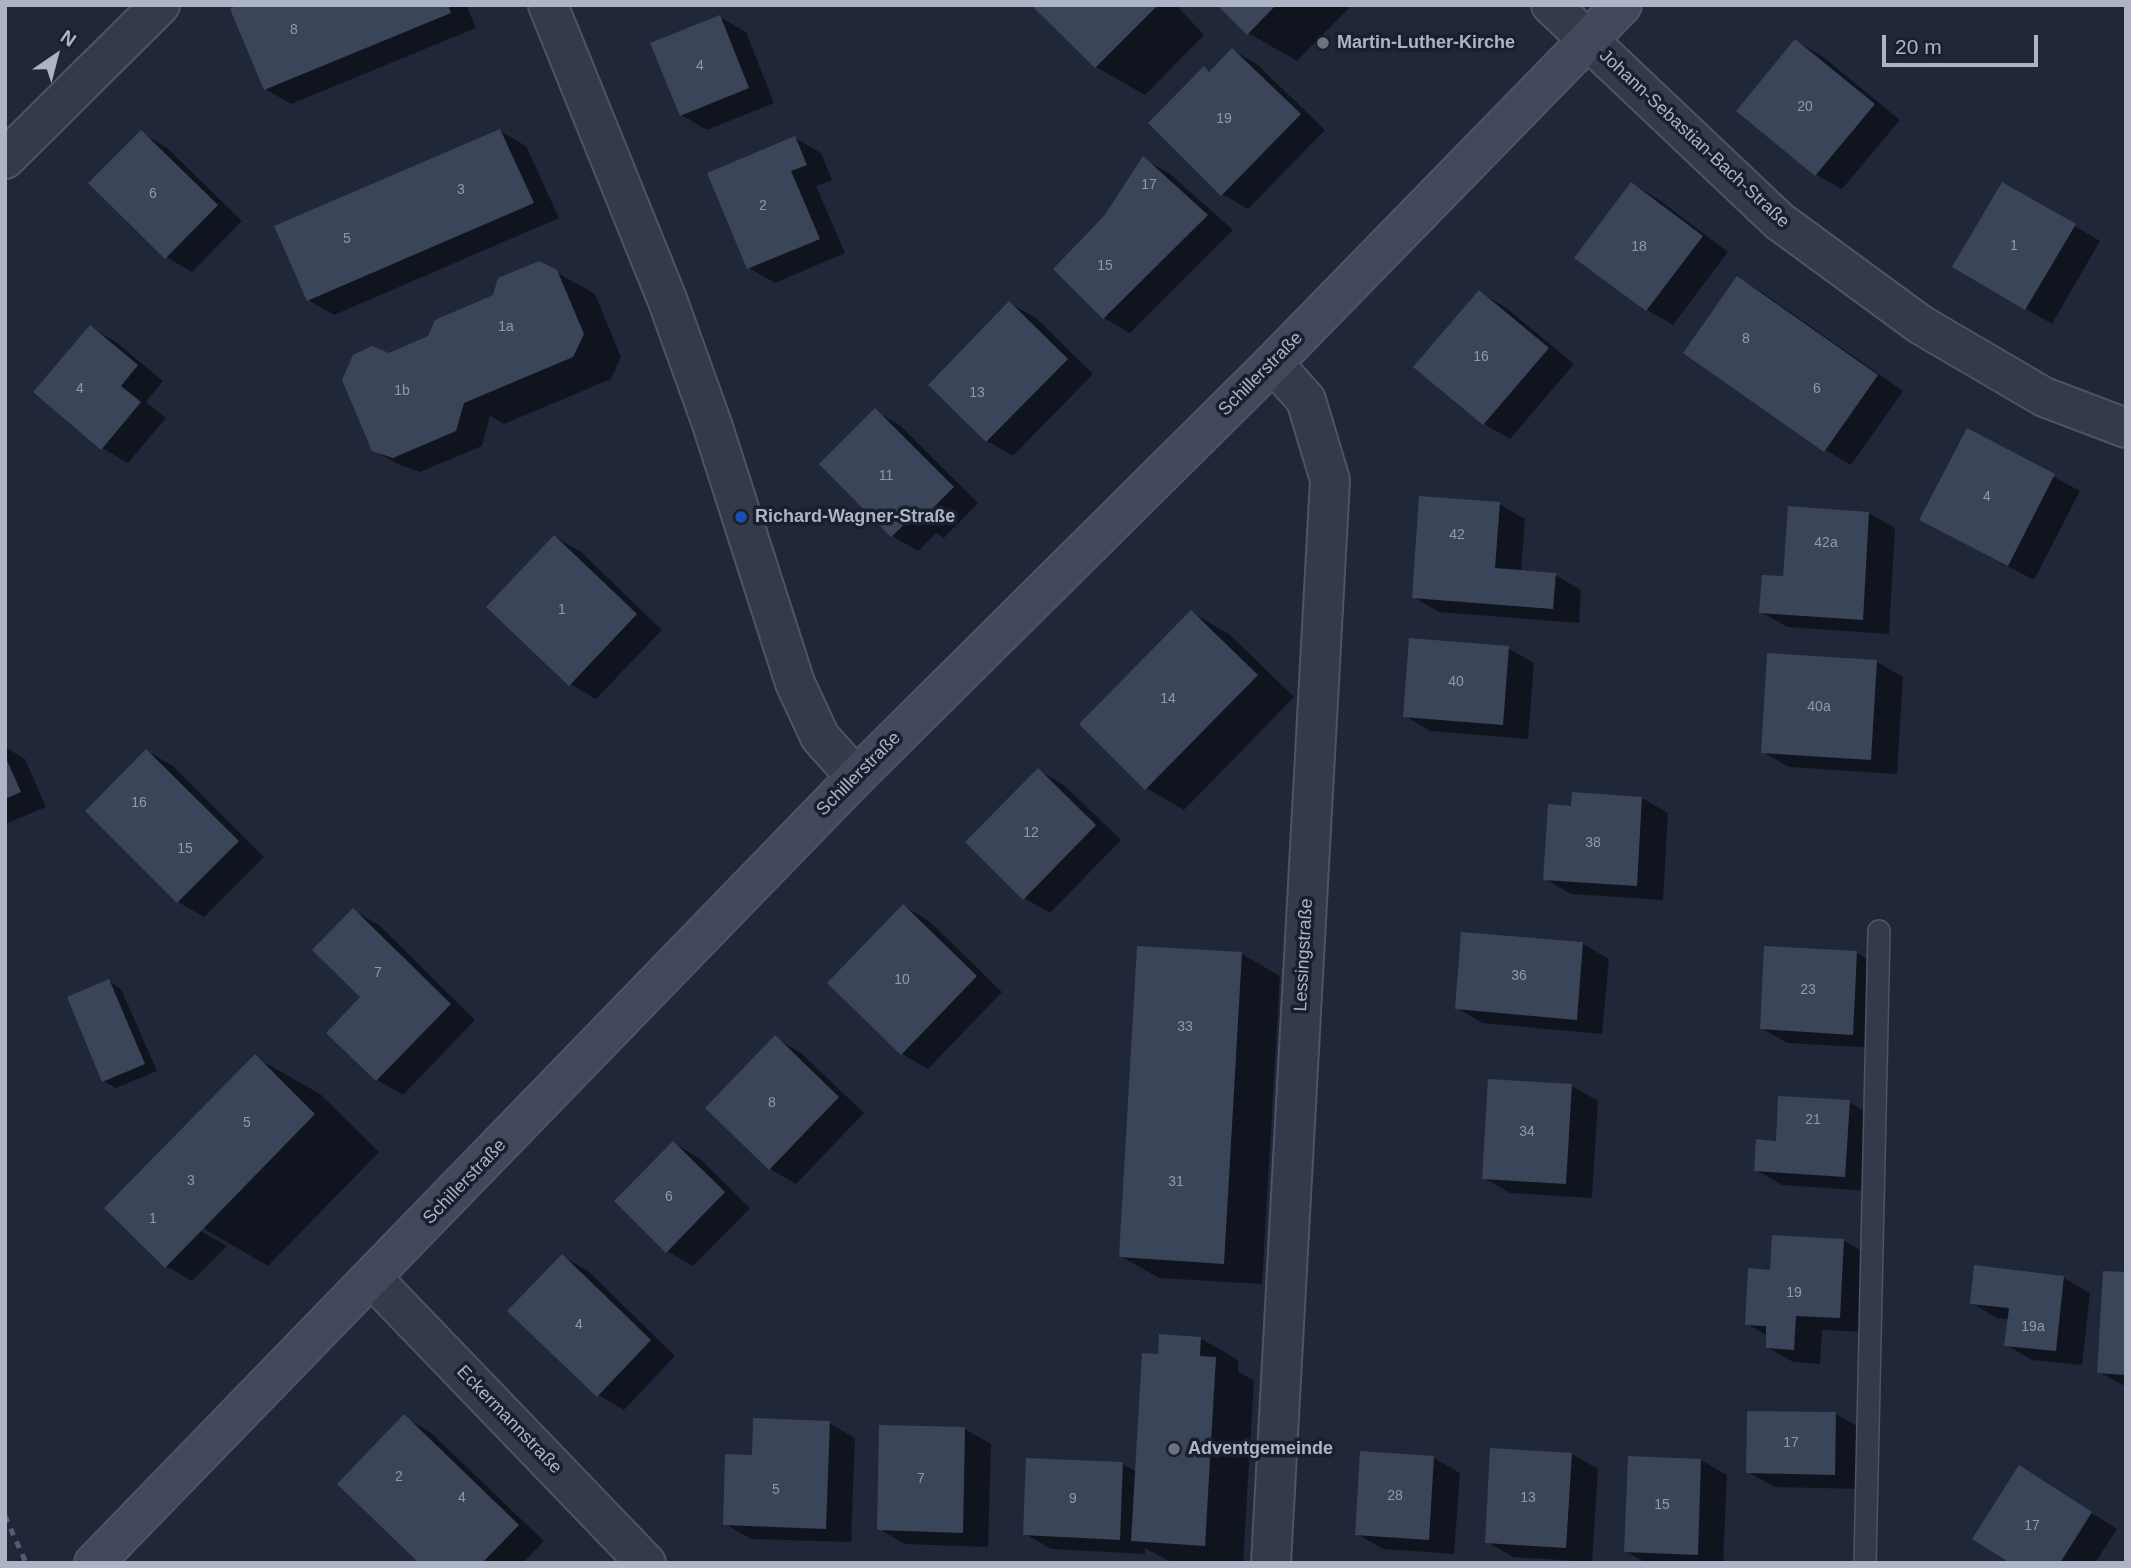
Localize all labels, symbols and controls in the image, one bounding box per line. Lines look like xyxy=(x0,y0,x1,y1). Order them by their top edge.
north arrow xyxy=(21,21,91,91)
scale bar xyxy=(1886,21,2042,65)
house number: 8 xyxy=(290,22,298,38)
text: N xyxy=(57,26,80,51)
place label: Martin-Luther-Kirche xyxy=(1337,32,1515,54)
marker: Martin-Luther-Kirche xyxy=(1315,35,1331,51)
text: 20 m xyxy=(1895,35,1942,58)
street label: Johann-Sebastian-Bach-Straße xyxy=(1594,45,1794,233)
house number: 4 xyxy=(696,58,704,74)
house number: 20 xyxy=(1797,99,1813,115)
house number: 19 xyxy=(1216,111,1232,127)
house number: 17 xyxy=(1141,177,1157,193)
house number: 3 xyxy=(457,182,465,198)
house number: 6 xyxy=(149,186,157,202)
house number: 2 xyxy=(759,198,767,214)
house number: 5 xyxy=(343,231,351,247)
house number: 1 xyxy=(2010,238,2018,254)
house number: 18 xyxy=(1631,239,1647,255)
house number: 15 xyxy=(1097,258,1113,274)
house number: 1a xyxy=(498,319,514,335)
street label: Schillerstraße xyxy=(1214,327,1308,421)
house number: 8 xyxy=(1742,331,1750,347)
house number: 16 xyxy=(1473,349,1489,365)
house number: 4 xyxy=(76,381,84,397)
house number: 6 xyxy=(1813,381,1821,397)
house number: 1b xyxy=(394,383,410,399)
house number: 13 xyxy=(969,385,985,401)
house number: 11 xyxy=(879,468,893,484)
house number: 4 xyxy=(1983,489,1991,505)
place label: Richard-Wagner-Straße xyxy=(755,506,955,528)
marker: Richard-Wagner-Straße xyxy=(733,509,749,525)
house number: 42 xyxy=(1449,527,1465,543)
house number: 42a xyxy=(1814,535,1838,551)
house number: 1 xyxy=(558,602,566,618)
house number: 40 xyxy=(1448,674,1464,690)
house number: 14 xyxy=(1160,691,1176,707)
house number: 40a xyxy=(1807,699,1831,715)
street label: Schillerstraße xyxy=(812,727,906,821)
house number: 16 xyxy=(131,795,147,811)
house number: 12 xyxy=(1023,825,1039,841)
house number: 38 xyxy=(1585,835,1601,851)
house number: 15 xyxy=(177,841,193,857)
street label: Lessingstraße xyxy=(1290,898,1318,1012)
house number: 7 xyxy=(374,965,382,981)
house number: 36 xyxy=(1511,968,1527,984)
house number: 10 xyxy=(894,972,910,988)
house number: 23 xyxy=(1800,982,1816,998)
house number: 33 xyxy=(1177,1019,1193,1035)
house number: 8 xyxy=(768,1095,776,1111)
house number: 21 xyxy=(1805,1112,1821,1128)
house number: 5 xyxy=(243,1115,251,1131)
house number: 34 xyxy=(1519,1124,1535,1140)
street label: Schillerstraße xyxy=(419,1135,511,1229)
house number: 3 xyxy=(187,1173,195,1189)
house number: 31 xyxy=(1168,1174,1184,1190)
house number: 6 xyxy=(665,1189,673,1205)
house number: 1 xyxy=(149,1211,157,1227)
house number: 19 xyxy=(1786,1285,1802,1301)
house number: 4 xyxy=(575,1317,583,1333)
house number: 19a xyxy=(2021,1319,2045,1335)
street label: Eckermannstraße xyxy=(452,1361,566,1479)
house number: 17 xyxy=(1783,1435,1799,1451)
place label: Adventgemeinde xyxy=(1188,1438,1333,1460)
marker: Adventgemeinde xyxy=(1166,1441,1182,1457)
house number: 2 xyxy=(395,1469,403,1485)
house number: 7 xyxy=(917,1471,925,1487)
house number: 5 xyxy=(772,1482,780,1498)
house number: 28 xyxy=(1387,1488,1403,1504)
house number: 4 xyxy=(458,1490,466,1506)
house number: 13 xyxy=(1520,1490,1536,1506)
house number: 9 xyxy=(1069,1491,1077,1507)
house number: 15 xyxy=(1654,1497,1670,1513)
house number: 17 xyxy=(2024,1518,2040,1534)

